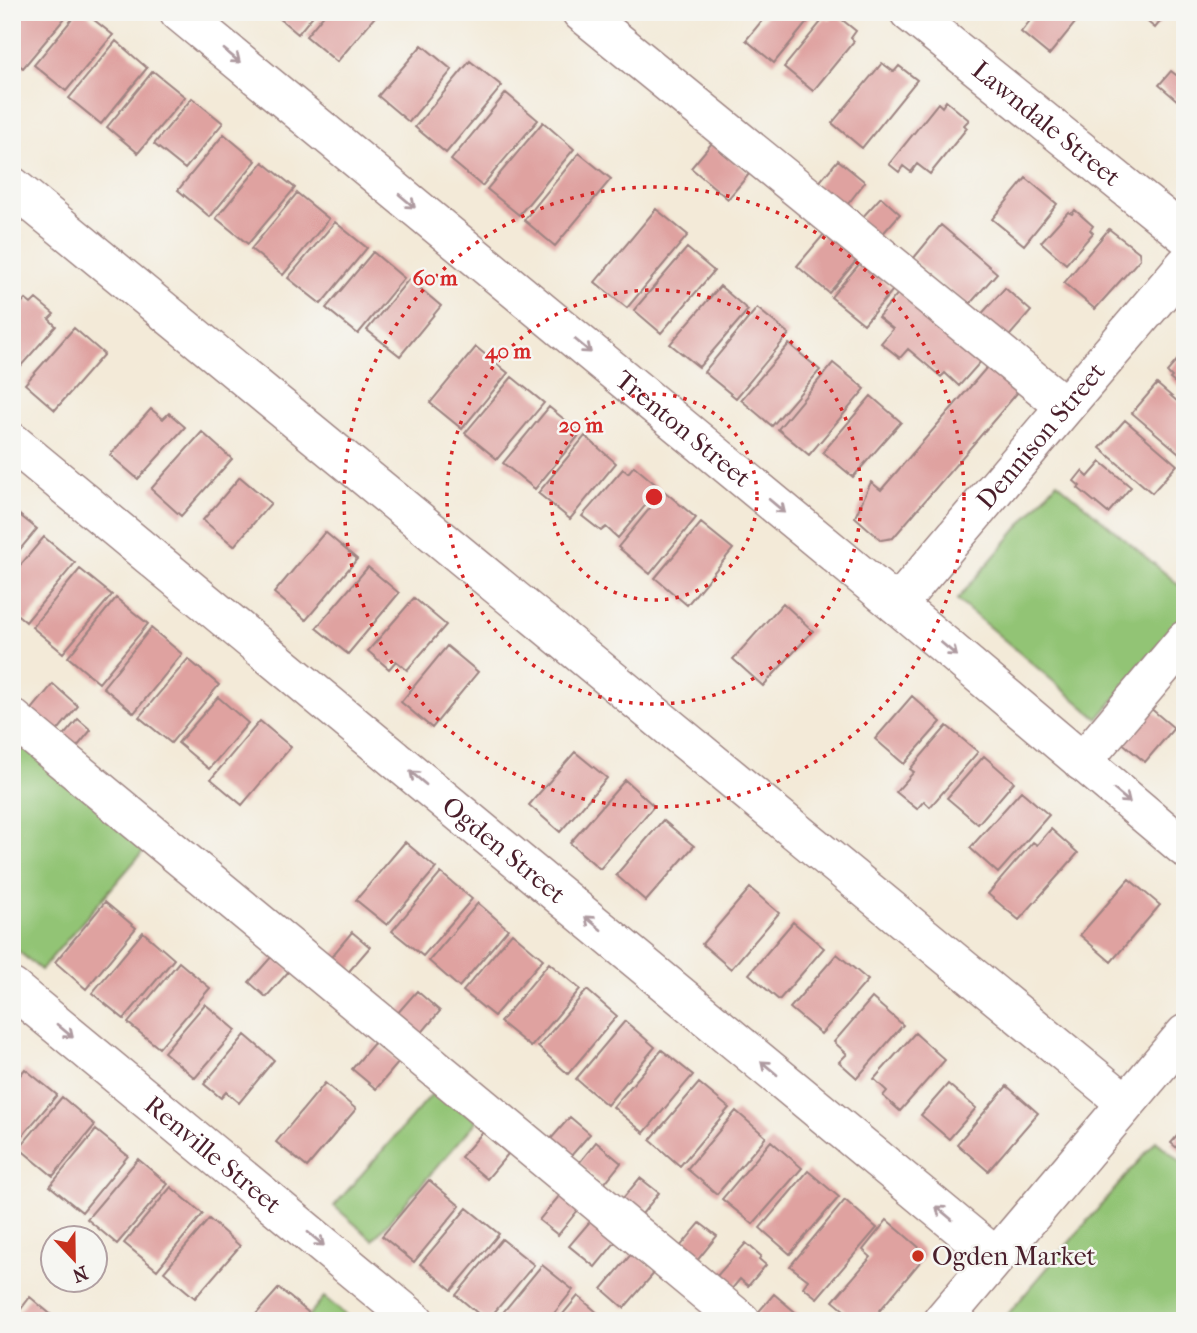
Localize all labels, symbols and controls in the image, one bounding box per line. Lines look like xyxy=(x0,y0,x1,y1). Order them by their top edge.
one-way arrow xyxy=(222,48,240,64)
street label: Lawndale Street xyxy=(966,54,1127,193)
one-way arrow xyxy=(398,193,416,208)
text: 60 m xyxy=(413,266,458,290)
one-way arrow xyxy=(573,338,591,353)
text: 40 m xyxy=(484,339,532,364)
street label: Dennison Street xyxy=(970,356,1112,516)
street label: Trenton Street xyxy=(609,364,757,494)
text: 20 m xyxy=(559,413,604,437)
centre of rings xyxy=(642,485,666,509)
one-way arrow xyxy=(767,498,785,514)
one-way arrow xyxy=(939,641,957,657)
one-way arrow xyxy=(409,770,427,786)
one-way arrow xyxy=(1113,788,1131,804)
street label: Ogden Street xyxy=(436,790,572,910)
one-way arrow xyxy=(585,915,603,931)
one-way arrow xyxy=(55,1023,73,1039)
one-way arrow xyxy=(760,1060,778,1076)
street label: Renville Street xyxy=(138,1089,288,1221)
one-way arrow xyxy=(935,1205,953,1221)
north arrow xyxy=(38,1224,108,1294)
one-way arrow xyxy=(306,1231,324,1247)
place label: Ogden Market xyxy=(932,1241,1096,1272)
marker: Ogden Market xyxy=(910,1248,926,1264)
text: N xyxy=(69,1261,91,1287)

